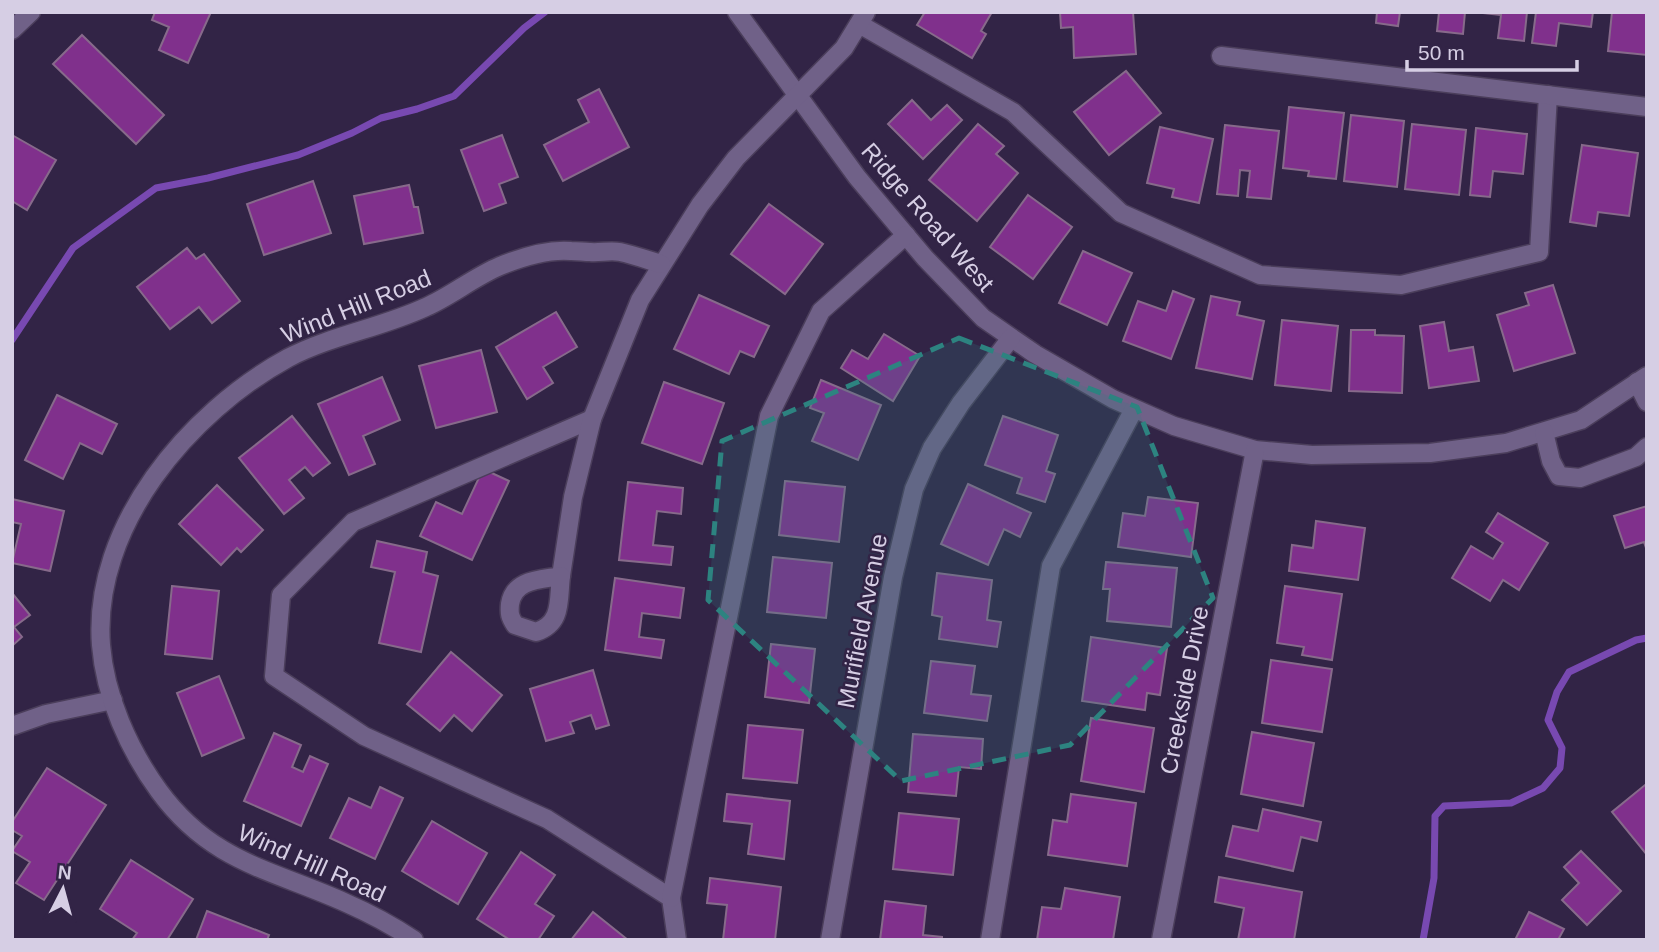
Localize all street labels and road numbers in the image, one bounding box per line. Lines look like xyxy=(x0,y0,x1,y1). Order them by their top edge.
street label: Ridge Road West xyxy=(856,137,1000,297)
street label: Wind Hill Road xyxy=(277,264,435,348)
street label: Murifield Avenue xyxy=(832,532,892,710)
street label: Creekside Drive xyxy=(1154,604,1214,776)
street label: Wind Hill Road xyxy=(234,818,390,908)

